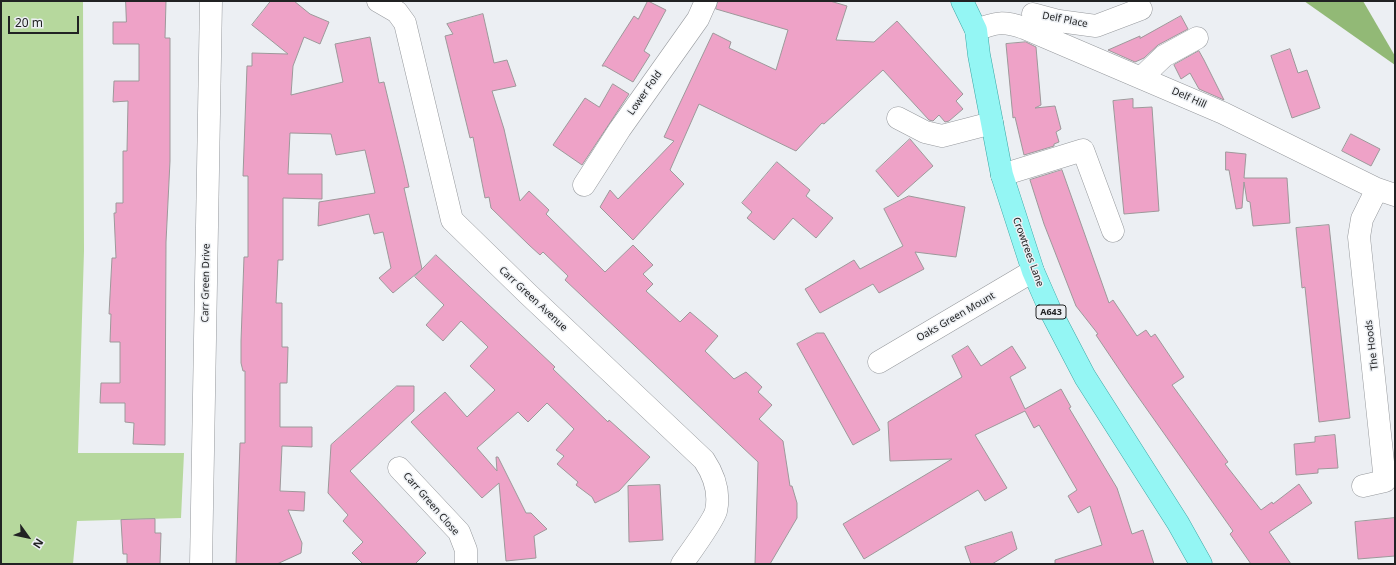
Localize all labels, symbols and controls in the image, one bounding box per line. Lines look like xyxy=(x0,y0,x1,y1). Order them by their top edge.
scale bar xyxy=(10,8,81,34)
street label: Delf Place xyxy=(1041,10,1089,30)
text: 20 m xyxy=(15,14,43,31)
street label: Lower Fold xyxy=(625,69,665,117)
street label: Delf Hill xyxy=(1170,85,1208,111)
street label: Crowtrees Lane xyxy=(1010,216,1046,288)
street label: Carr Green Drive xyxy=(199,244,213,322)
street label: Carr Green Avenue xyxy=(496,264,570,334)
street label: Oaks Green Mount xyxy=(915,290,997,344)
road number: A643 xyxy=(1036,305,1066,319)
street label: The Hoods xyxy=(1363,319,1381,371)
street label: Carr Green Close xyxy=(400,470,462,538)
north arrow xyxy=(8,517,48,557)
text: N xyxy=(30,536,47,552)

